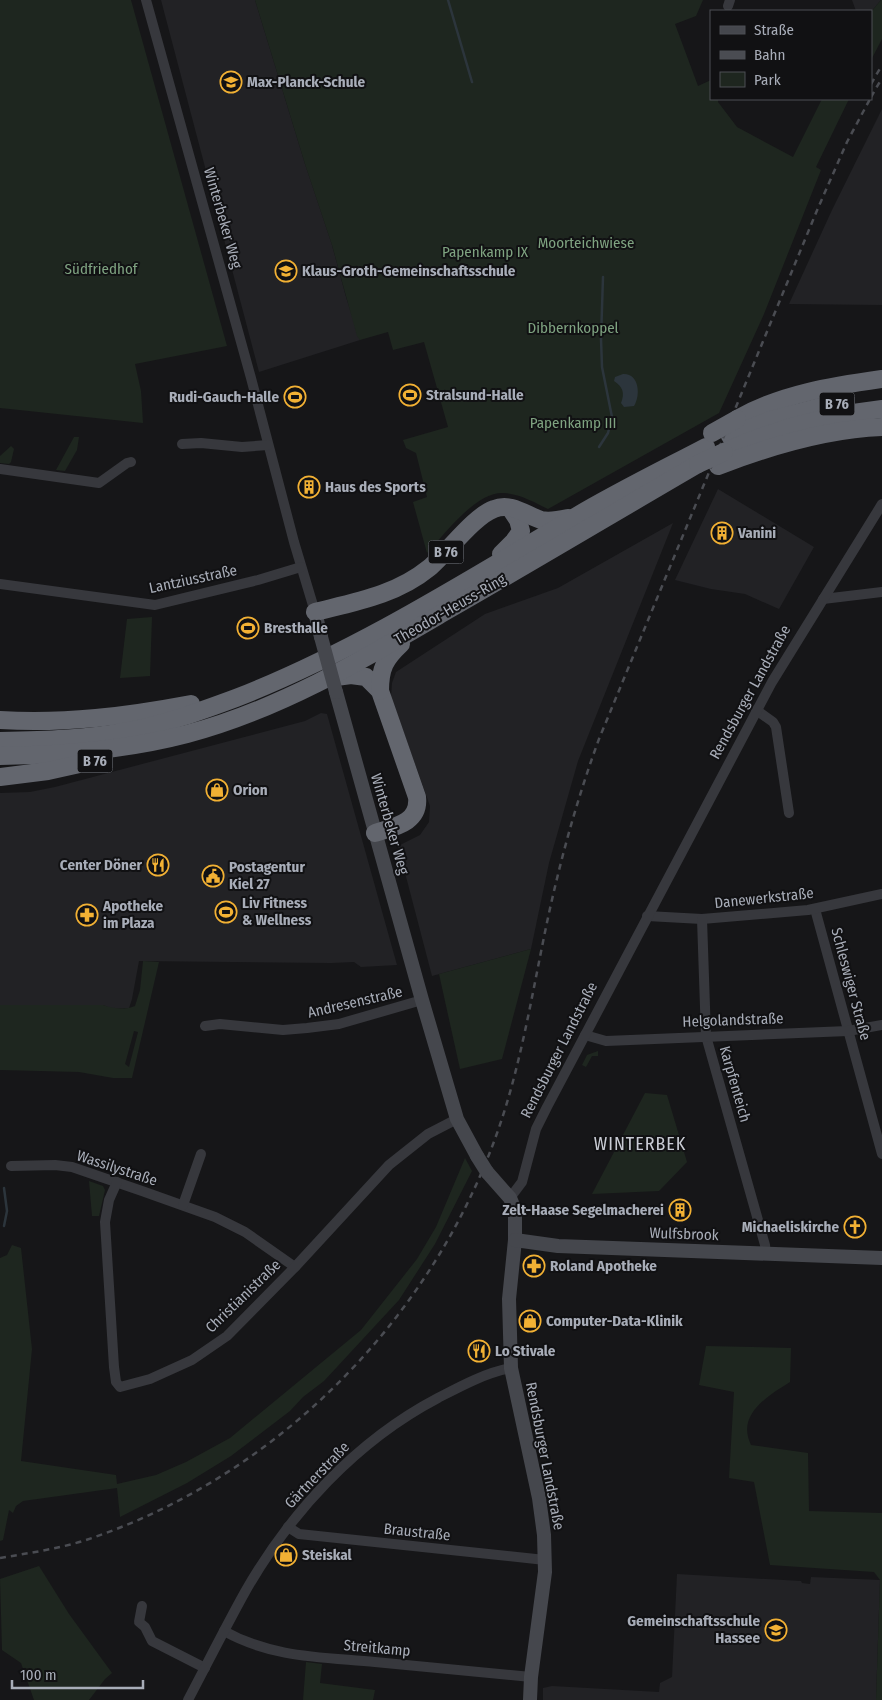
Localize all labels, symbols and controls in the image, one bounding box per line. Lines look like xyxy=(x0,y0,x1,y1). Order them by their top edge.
legend xyxy=(710,10,872,100)
text: Straße xyxy=(754,21,794,39)
text: Bahn xyxy=(754,46,785,64)
school or university icon: Max-Planck-Schule xyxy=(219,70,243,94)
text: Park xyxy=(754,71,781,89)
place label: Max-Planck-Schule xyxy=(247,73,365,91)
street label: Winterbeker Weg xyxy=(200,165,246,271)
park label: Moorteichwiese xyxy=(538,234,634,252)
park label: Papenkamp IX xyxy=(442,243,529,261)
school or university icon: Klaus-Groth-Gemeinschaftsschule xyxy=(274,259,298,283)
park label: Südfriedhof xyxy=(65,260,139,278)
place label: Klaus-Groth-Gemeinschaftsschule xyxy=(302,262,516,280)
park label: Dibbernkoppel xyxy=(527,319,619,337)
sports icon: Stralsund-Halle xyxy=(398,383,422,407)
sports icon: Rudi-Gauch-Halle xyxy=(283,385,307,409)
place label: Stralsund-Halle xyxy=(426,386,524,404)
place label: Rudi-Gauch-Halle xyxy=(169,388,279,406)
road number: B 76 xyxy=(820,392,854,416)
park label: Papenkamp III xyxy=(530,414,616,432)
building icon: Haus des Sports xyxy=(297,475,321,499)
place label: Haus des Sports xyxy=(325,478,426,496)
building icon: Vanini xyxy=(710,521,734,545)
place label: Vanini xyxy=(737,524,776,542)
road number: B 76 xyxy=(428,540,464,564)
street label: Lantziusstraße xyxy=(147,561,239,597)
street label: Theodor-Heuss-Ring xyxy=(391,570,509,648)
sports icon: Bresthalle xyxy=(236,616,260,640)
place label: Bresthalle xyxy=(264,619,328,637)
street label: Rendsburger Landstraße xyxy=(706,622,794,762)
road number: B 76 xyxy=(78,749,112,772)
street label: Winterbeker Weg xyxy=(367,771,413,877)
shop icon: Orion xyxy=(205,778,229,802)
place label: Orion xyxy=(233,781,268,799)
restaurant icon: Center Döner xyxy=(146,853,170,877)
place label: Center Döner xyxy=(60,856,143,874)
place label: Postagentur Kiel 27 xyxy=(229,858,305,893)
public building icon: Postagentur Kiel 27 xyxy=(201,864,225,888)
street label: Danewerkstraße xyxy=(714,884,814,912)
place label: Liv Fitness & Wellness xyxy=(242,894,312,929)
place label: Apotheke im Plaza xyxy=(102,897,163,932)
sports icon: Liv Fitness & Wellness xyxy=(214,900,238,924)
pharmacy icon: Apotheke im Plaza xyxy=(75,903,99,927)
street label: Schleswiger Straße xyxy=(827,926,875,1042)
street label: Rendsburger Landstraße xyxy=(517,979,601,1121)
street label: Andresenstraße xyxy=(306,982,404,1022)
street label: Helgolandstraße xyxy=(682,1009,784,1031)
street label: Karpfenteich xyxy=(716,1044,754,1124)
district label: WINTERBEK xyxy=(594,1133,686,1155)
street label: Wassilystraße xyxy=(74,1147,160,1189)
building icon: Zelt-Haase Segelmacherei xyxy=(668,1198,692,1222)
place label: Zelt-Haase Segelmacherei xyxy=(502,1201,664,1219)
church icon: Michaeliskirche xyxy=(843,1215,867,1239)
place label: Michaeliskirche xyxy=(742,1218,839,1236)
street label: Wulfsbrook xyxy=(649,1224,719,1244)
pharmacy icon: Roland Apotheke xyxy=(522,1254,546,1278)
street label: Christianistraße xyxy=(202,1256,284,1336)
place label: Roland Apotheke xyxy=(550,1257,657,1275)
shop icon: Computer-Data-Klinik xyxy=(518,1309,542,1333)
place label: Computer-Data-Klinik xyxy=(546,1312,683,1330)
restaurant icon: Lo Stivale xyxy=(467,1339,491,1363)
place label: Lo Stivale xyxy=(495,1342,556,1360)
street label: Rendsburger Landstraße xyxy=(522,1381,568,1531)
street label: Gärtnerstraße xyxy=(281,1438,353,1512)
street label: Braustraße xyxy=(383,1520,451,1544)
shop icon: Steiskal xyxy=(274,1543,298,1567)
place label: Steiskal xyxy=(302,1546,353,1564)
place label: Gemeinschaftsschule Hassee xyxy=(627,1612,760,1647)
school or university icon: Gemeinschaftsschule Hassee xyxy=(764,1618,788,1642)
street label: Streitkamp xyxy=(343,1636,411,1660)
scale bar xyxy=(12,1658,144,1690)
text: 100 m xyxy=(20,1666,57,1684)

